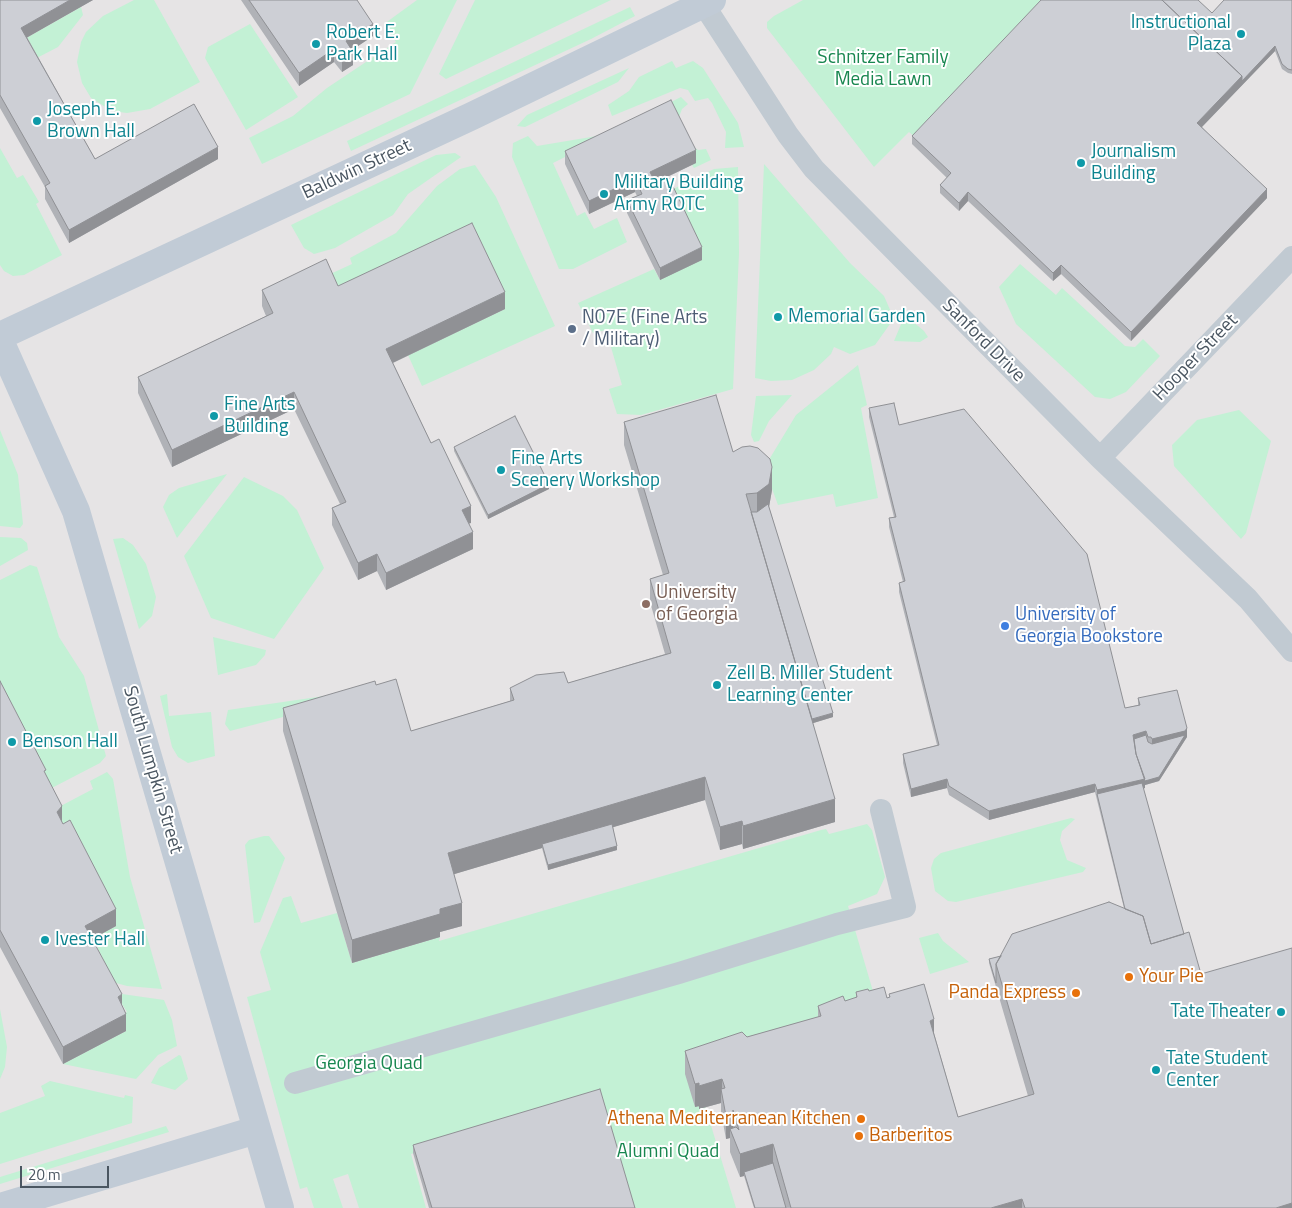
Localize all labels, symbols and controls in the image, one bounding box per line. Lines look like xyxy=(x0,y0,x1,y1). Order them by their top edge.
place label: Instructional Plaza xyxy=(1131,12,1231,56)
place label: Robert E. Park Hall xyxy=(326,22,399,66)
marker: Instructional Plaza xyxy=(1235,28,1247,40)
marker: Robert E. Park Hall xyxy=(310,38,322,50)
park label: Schnitzer Family Media Lawn xyxy=(817,47,949,91)
place label: Joseph E. Brown Hall xyxy=(47,99,135,143)
marker: Joseph E. Brown Hall xyxy=(31,115,43,127)
street label: Baldwin Street xyxy=(299,135,415,205)
place label: Journalism Building xyxy=(1091,141,1176,185)
marker: Journalism Building xyxy=(1075,157,1087,169)
place label: Military Building Army ROTC xyxy=(614,172,743,216)
marker: Military Building Army ROTC xyxy=(598,188,610,200)
street label: Sanford Drive xyxy=(937,295,1029,387)
place label: Memorial Garden xyxy=(788,306,926,328)
place label: N07E (Fine Arts / Military) xyxy=(582,307,707,351)
street label: Hooper Street xyxy=(1149,310,1243,406)
marker: Memorial Garden xyxy=(772,311,784,323)
marker: N07E (Fine Arts / Military) xyxy=(566,323,578,335)
place label: Fine Arts Building xyxy=(224,394,296,438)
marker: Fine Arts Building xyxy=(208,410,220,422)
place label: Fine Arts Scenery Workshop xyxy=(511,448,660,492)
marker: Fine Arts Scenery Workshop xyxy=(495,464,507,476)
place label: University of Georgia xyxy=(656,582,738,626)
marker: University of Georgia xyxy=(640,598,652,610)
place label: University of Georgia Bookstore xyxy=(1015,604,1163,648)
marker: University of Georgia Bookstore xyxy=(999,620,1011,632)
place label: Zell B. Miller Student Learning Center xyxy=(727,663,892,707)
marker: Zell B. Miller Student Learning Center xyxy=(711,679,723,691)
street label: South Lumpkin Street xyxy=(117,684,187,856)
place label: Benson Hall xyxy=(22,731,118,753)
marker: Benson Hall xyxy=(6,736,18,748)
place label: Ivester Hall xyxy=(55,929,145,951)
marker: Ivester Hall xyxy=(39,934,51,946)
place label: Your Pie xyxy=(1139,966,1204,988)
marker: Your Pie xyxy=(1123,971,1135,983)
place label: Panda Express xyxy=(949,982,1066,1004)
marker: Panda Express xyxy=(1070,987,1082,999)
place label: Tate Theater xyxy=(1171,1001,1271,1023)
marker: Tate Theater xyxy=(1275,1006,1287,1018)
place label: Tate Student Center xyxy=(1166,1048,1268,1092)
park label: Georgia Quad xyxy=(315,1053,423,1075)
marker: Tate Student Center xyxy=(1150,1064,1162,1076)
place label: Athena Mediterranean Kitchen xyxy=(607,1108,851,1130)
marker: Athena Mediterranean Kitchen xyxy=(855,1113,867,1125)
place label: Barberitos xyxy=(869,1125,953,1147)
marker: Barberitos xyxy=(853,1130,865,1142)
park label: Alumni Quad xyxy=(617,1141,719,1163)
scale bar xyxy=(22,1156,111,1188)
text: 20 m xyxy=(28,1163,61,1186)

